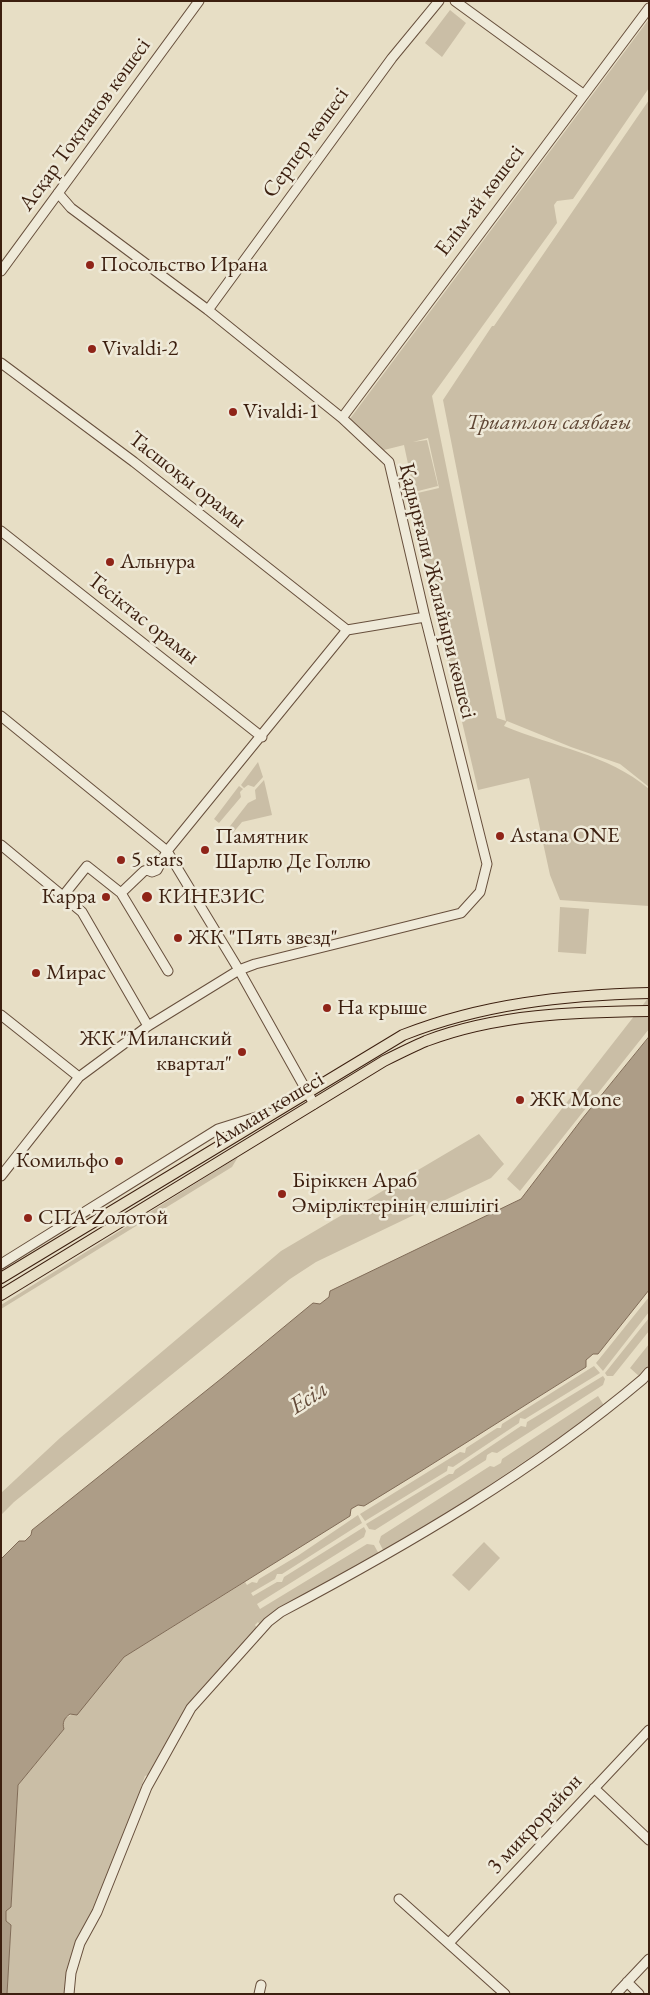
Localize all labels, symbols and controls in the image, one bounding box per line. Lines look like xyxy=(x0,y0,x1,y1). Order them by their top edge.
street label: Асқар Тоқпанов көшесі xyxy=(13,33,157,217)
street label: Серпер көшесі xyxy=(257,83,355,203)
street label: Елім-ай көшесі xyxy=(430,140,530,262)
place label: Посольство Ирана xyxy=(100,252,268,278)
marker: Посольство Ирана xyxy=(84,259,96,271)
place label: Vivaldi-2 xyxy=(102,336,178,362)
marker: Vivaldi-2 xyxy=(86,343,98,355)
place label: Vivaldi-1 xyxy=(243,399,319,425)
marker: Vivaldi-1 xyxy=(227,406,239,418)
park label: Триатлон саябағы xyxy=(466,410,632,436)
street label: Тасшоқы орамы xyxy=(123,426,251,534)
street label: Қадырғали Жалайыри көшесі xyxy=(392,460,482,722)
place label: Альнура xyxy=(120,549,195,575)
marker: Альнура xyxy=(104,556,116,568)
street label: Тесіктас орамы xyxy=(82,567,204,671)
place label: Astana ONE xyxy=(510,823,619,849)
place label: Памятник Шарлю Де Голлю xyxy=(215,824,371,876)
marker: Astana ONE xyxy=(494,830,506,842)
marker: Памятник Шарлю Де Голлю xyxy=(199,844,211,856)
place label: 5 stars xyxy=(131,847,183,873)
marker: 5 stars xyxy=(115,854,127,866)
place label: Карра xyxy=(42,884,96,910)
place label: КИНЕЗИС xyxy=(158,884,265,910)
marker: КИНЕЗИС xyxy=(140,890,154,904)
marker: Карра xyxy=(100,891,112,903)
place label: ЖК "Пять звезд" xyxy=(188,925,338,951)
marker: ЖК "Пять звезд" xyxy=(172,932,184,944)
place label: Мирас xyxy=(46,960,106,986)
marker: Мирас xyxy=(30,967,42,979)
place label: На крыше xyxy=(337,995,427,1021)
marker: На крыше xyxy=(321,1002,333,1014)
place label: ЖК "Миланский квартал" xyxy=(80,1026,232,1078)
marker: ЖК "Миланский квартал" xyxy=(236,1046,248,1058)
street label: Амман көшесі xyxy=(207,1066,329,1154)
place label: ЖК Mone xyxy=(530,1087,621,1113)
marker: ЖК Mone xyxy=(514,1094,526,1106)
place label: Комильфо xyxy=(16,1148,109,1174)
marker: Комильфо xyxy=(113,1155,125,1167)
place label: Біріккен Араб Әмірліктерінің елшілігі xyxy=(292,1168,499,1220)
marker: Біріккен Араб Әмірліктерінің елшілігі xyxy=(276,1188,288,1200)
place label: СПА Zолотой xyxy=(38,1205,168,1231)
marker: СПА Zолотой xyxy=(22,1212,34,1224)
water label: Есіл xyxy=(284,1375,334,1421)
street label: 3 микрорайон xyxy=(482,1769,588,1879)

